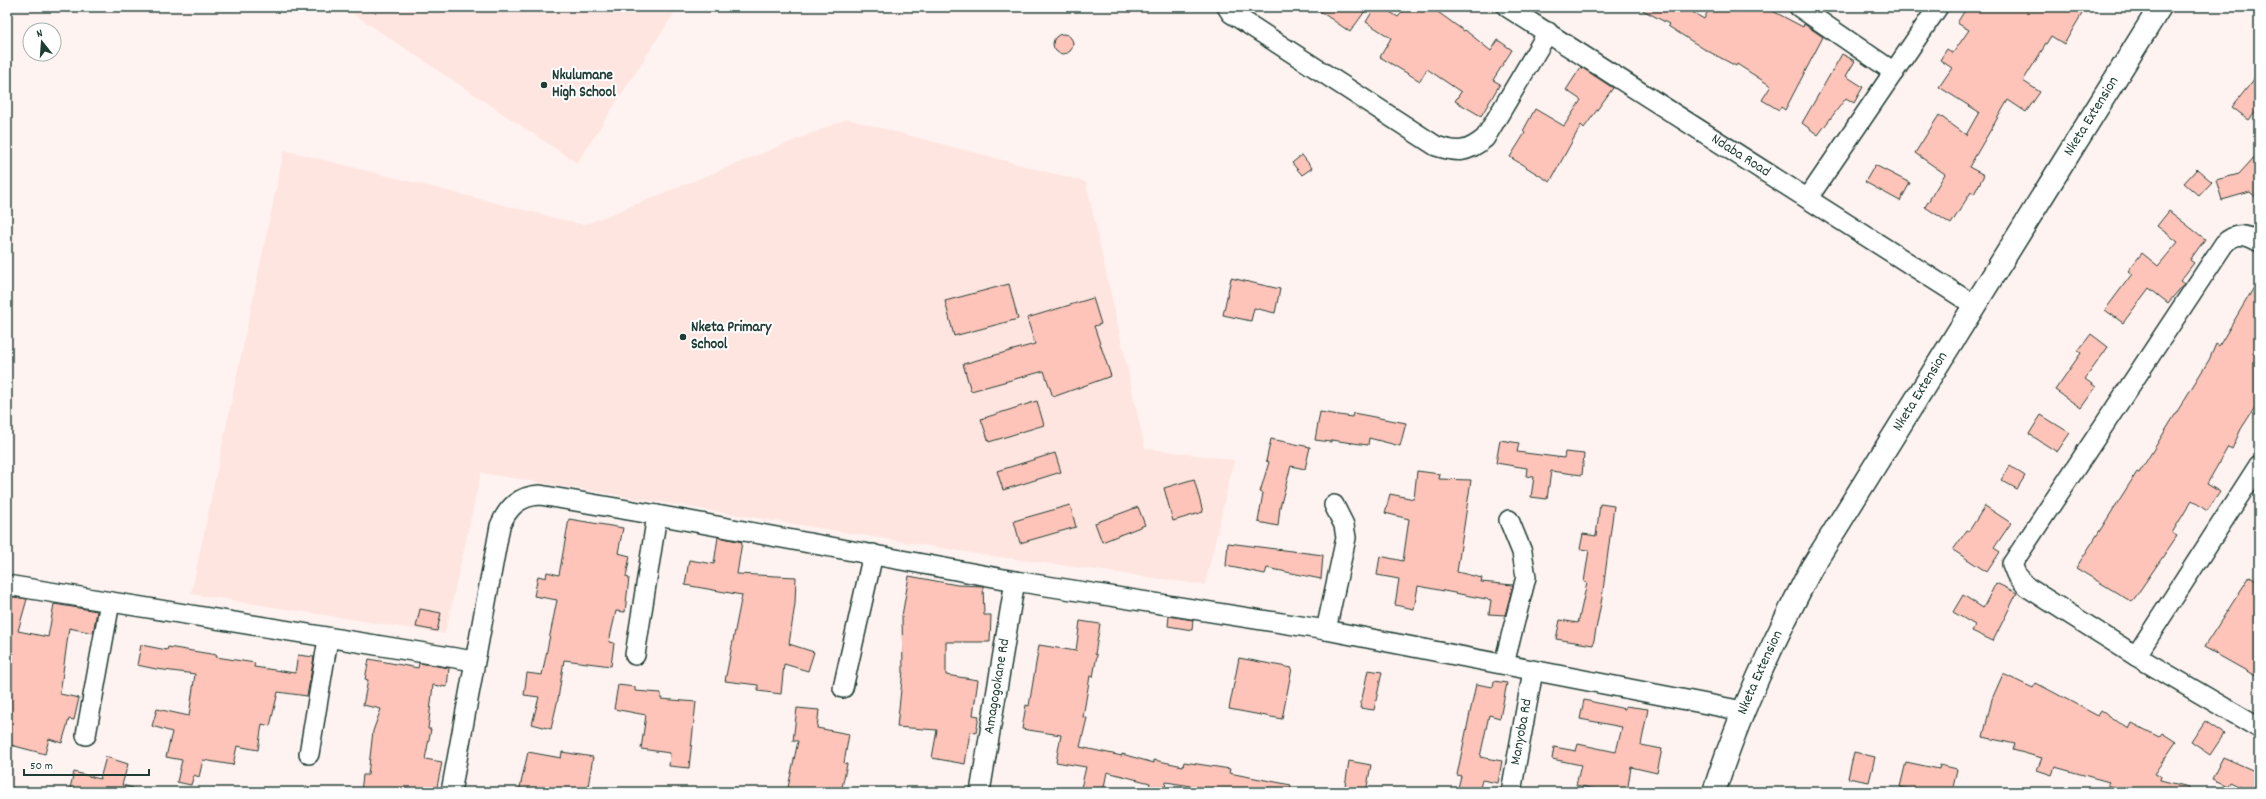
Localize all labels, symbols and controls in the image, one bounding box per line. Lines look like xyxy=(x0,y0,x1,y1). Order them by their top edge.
north arrow xyxy=(22,22,62,62)
text: N xyxy=(35,26,45,43)
place label: Nkulumane High School xyxy=(552,65,616,104)
street label: Nketa Extension xyxy=(2059,72,2125,161)
marker: Nkulumane High School xyxy=(539,80,549,90)
street label: Ndaba Road xyxy=(1707,129,1774,183)
place label: Nketa Primary School xyxy=(691,317,772,356)
marker: Nketa Primary School xyxy=(678,332,688,342)
street label: Nketa Extension xyxy=(1888,348,1954,436)
street label: Nketa Extension xyxy=(1732,627,1789,718)
street label: Amagogokane Rd xyxy=(979,637,1016,736)
street label: Manyoba Rd xyxy=(1505,697,1539,767)
scale bar xyxy=(24,751,149,777)
text: 50 m xyxy=(30,758,53,775)

